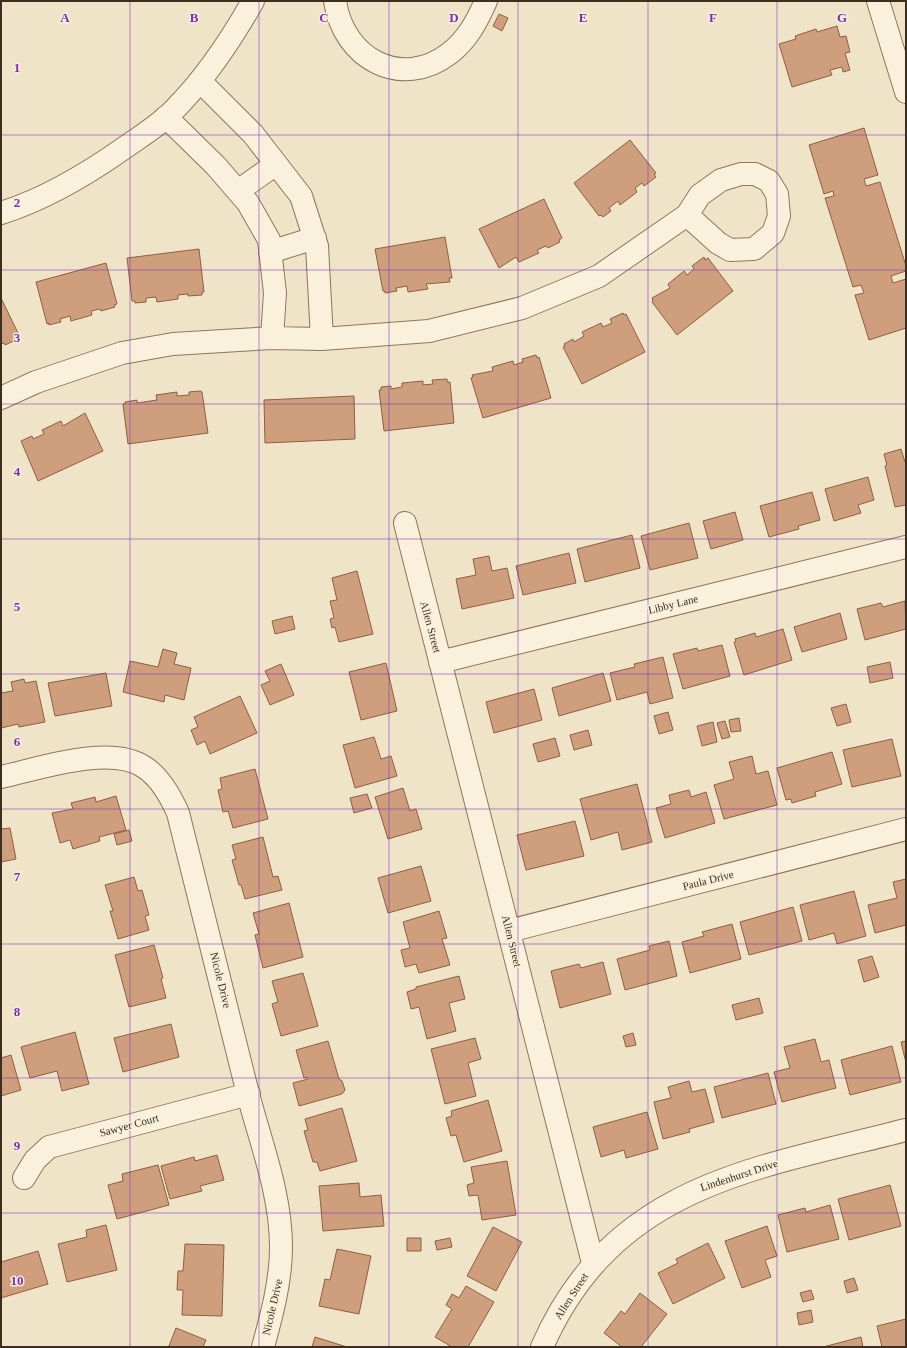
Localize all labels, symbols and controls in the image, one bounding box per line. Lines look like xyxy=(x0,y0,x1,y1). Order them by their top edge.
text: A xyxy=(60,10,70,25)
text: B xyxy=(190,10,199,25)
text: C xyxy=(319,10,329,25)
text: D xyxy=(449,10,459,25)
text: E xyxy=(579,10,587,25)
text: F xyxy=(709,10,717,25)
text: G xyxy=(837,10,847,25)
text: 1 xyxy=(14,60,20,75)
text: 2 xyxy=(14,195,20,210)
text: 3 xyxy=(14,330,21,345)
text: 4 xyxy=(14,464,21,479)
street label: Libby Lane xyxy=(647,592,699,616)
text: 5 xyxy=(14,599,21,614)
street label: Allen Street xyxy=(418,600,444,654)
text: 6 xyxy=(14,734,21,749)
street label: Paula Drive xyxy=(681,868,735,892)
text: 7 xyxy=(14,869,21,884)
street label: Allen Street xyxy=(500,914,524,968)
street label: Nicole Drive xyxy=(208,951,234,1009)
text: 8 xyxy=(14,1004,21,1019)
street label: Sawyer Court xyxy=(98,1111,160,1139)
text: 9 xyxy=(14,1138,21,1153)
street label: Lindenhurst Drive xyxy=(699,1157,779,1193)
street label: Allen Street xyxy=(552,1271,590,1321)
text: 10 xyxy=(11,1273,24,1288)
street label: Nicole Drive xyxy=(260,1278,284,1336)

